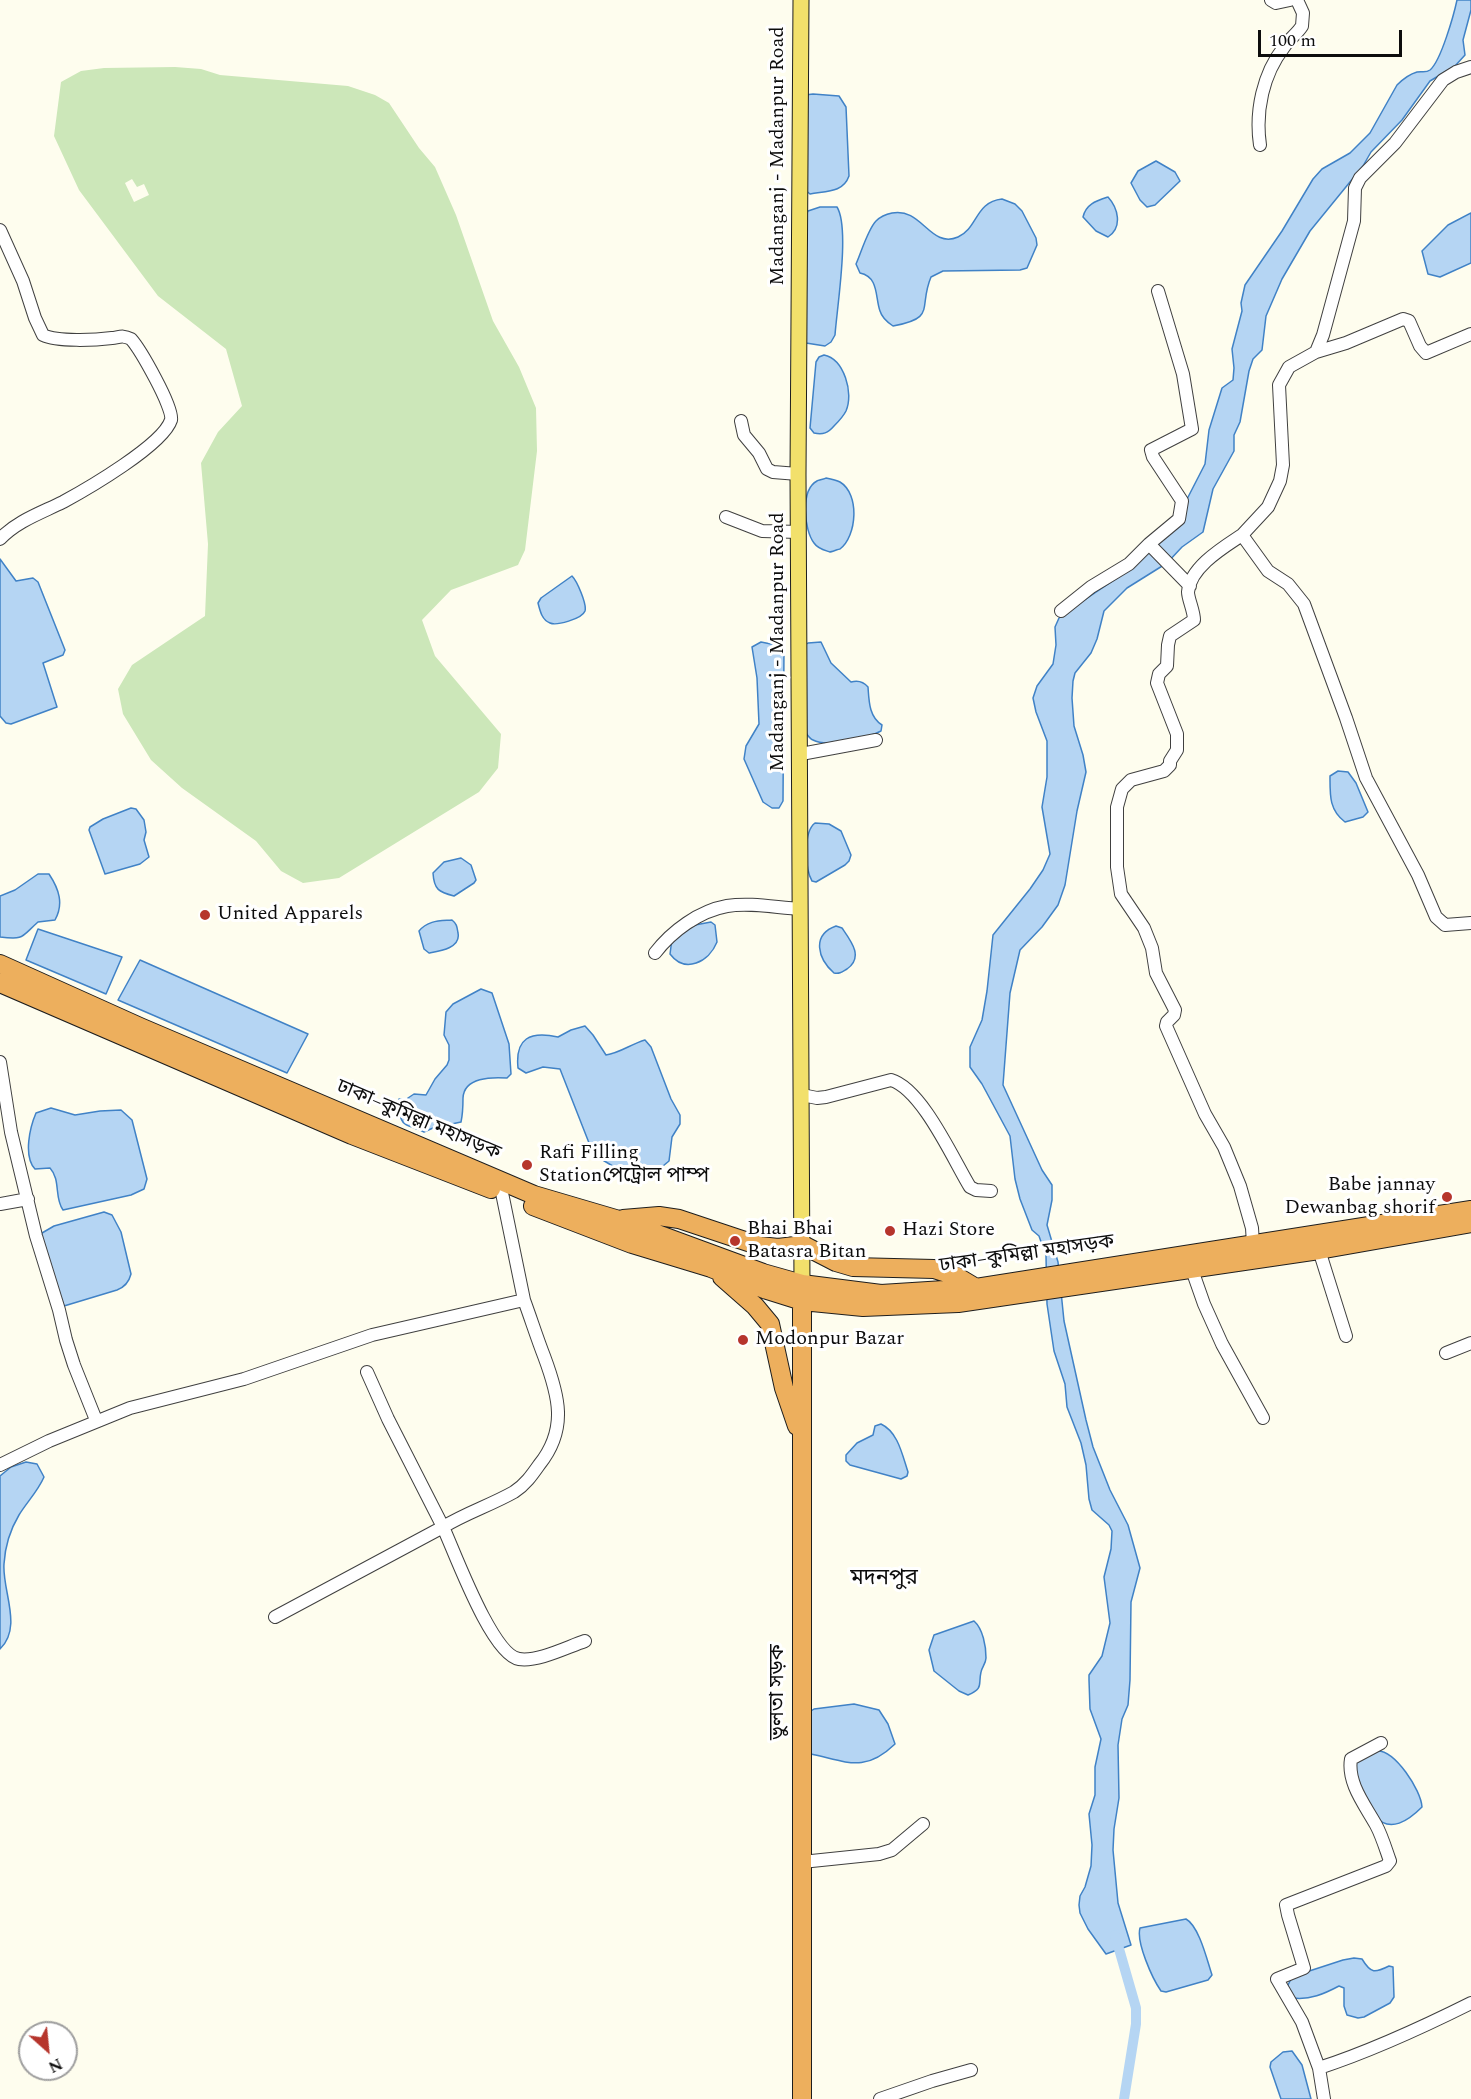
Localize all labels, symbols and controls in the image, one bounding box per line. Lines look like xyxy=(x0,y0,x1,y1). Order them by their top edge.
scale bar xyxy=(1261,18,1405,56)
street label: Madanganj - Madanpur Road xyxy=(767,26,791,286)
text: 100 m xyxy=(1269,27,1316,54)
street label: Madanganj - Madanpur Road xyxy=(767,512,791,772)
place label: United Apparels xyxy=(217,903,363,927)
marker: United Apparels xyxy=(198,908,212,922)
street label: ঢাকা–কুমিল্লা মহাসড়ক xyxy=(332,1076,504,1166)
place label: Rafi Filling Stationপেট্রোল পাম্প xyxy=(539,1142,709,1189)
marker: Rafi Filling Stationপেট্রোল পাম্প xyxy=(520,1158,534,1172)
place label: Babe jannay Dewanbag shorif xyxy=(1285,1174,1435,1221)
marker: Babe jannay Dewanbag shorif xyxy=(1440,1190,1454,1204)
place label: Bhai Bhai Batasra Bitan xyxy=(747,1218,866,1265)
place label: Hazi Store xyxy=(902,1219,995,1243)
marker: Hazi Store xyxy=(883,1224,897,1238)
street label: ঢাকা–কুমিল্লা মহাসড়ক xyxy=(938,1231,1116,1279)
marker: Bhai Bhai Batasra Bitan xyxy=(728,1234,742,1248)
place label: Modonpur Bazar xyxy=(755,1328,904,1352)
marker: Modonpur Bazar xyxy=(736,1333,750,1347)
district label: মদনপুর xyxy=(850,1567,918,1593)
street label: ভুলতা সড়ক xyxy=(767,1644,791,1740)
north arrow xyxy=(18,2021,78,2081)
text: N xyxy=(44,2052,67,2079)

